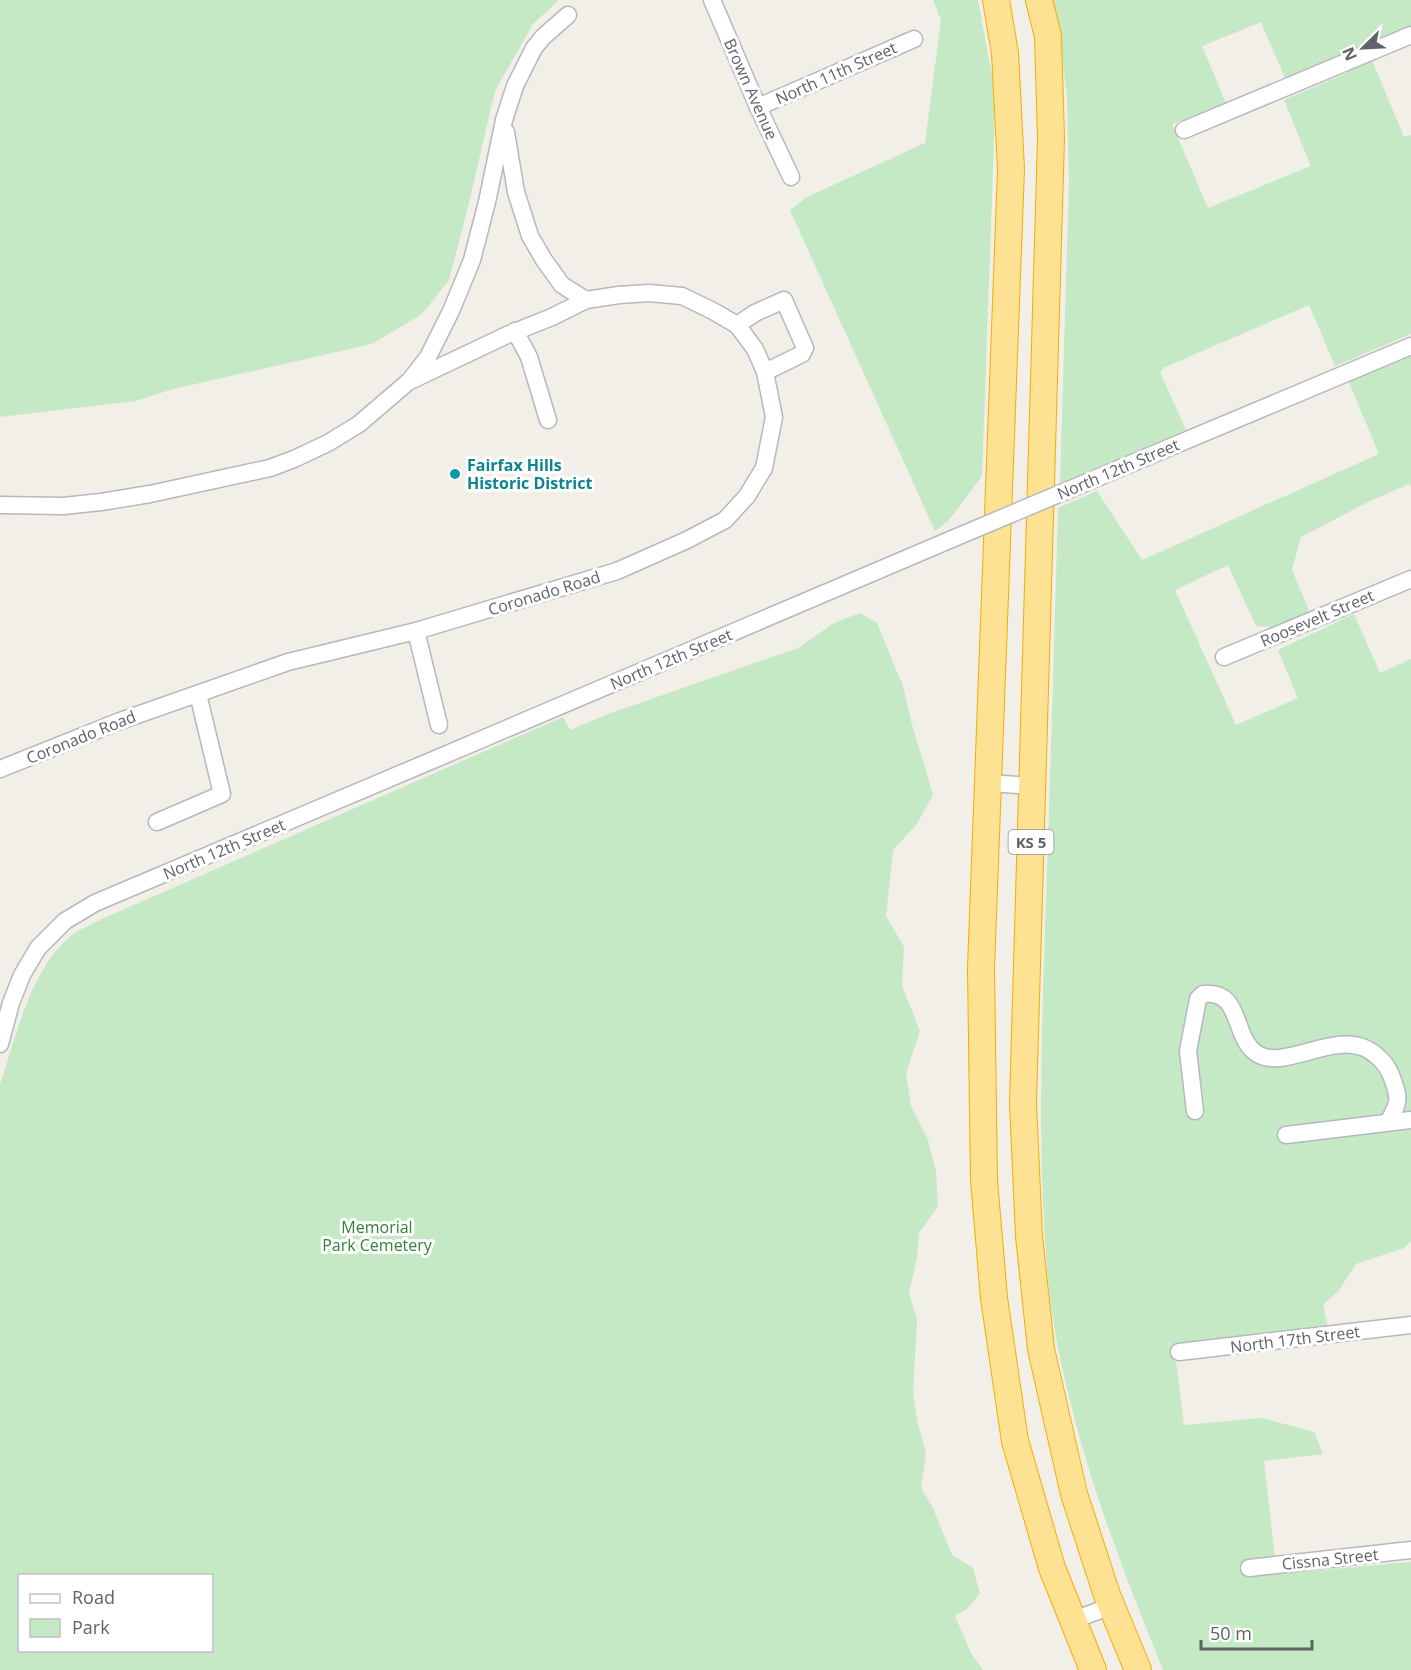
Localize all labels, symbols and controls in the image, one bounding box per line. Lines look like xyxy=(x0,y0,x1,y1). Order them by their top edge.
north arrow xyxy=(1333,18,1393,78)
street label: Brown Avenue xyxy=(719,35,783,143)
street label: North 11th Street xyxy=(772,36,900,110)
text: N xyxy=(1337,44,1362,65)
street label: North 12th Street xyxy=(1054,433,1183,505)
place label: Fairfax Hills Historic District xyxy=(467,454,592,494)
marker: Fairfax Hills Historic District xyxy=(448,467,462,481)
street label: Coronado Road xyxy=(485,565,603,621)
street label: Roosevelt Street xyxy=(1257,584,1377,652)
street label: North 12th Street xyxy=(607,623,736,695)
street label: Coronado Road xyxy=(23,705,139,769)
street label: North 12th Street xyxy=(160,813,289,885)
road number: KS 5 xyxy=(1008,830,1054,854)
park label: Memorial Park Cemetery xyxy=(322,1216,433,1256)
street label: North 17th Street xyxy=(1229,1320,1361,1358)
street label: Cissna Street xyxy=(1281,1543,1380,1575)
legend xyxy=(18,1574,213,1652)
text: Road xyxy=(72,1585,115,1609)
scale bar xyxy=(1201,1613,1312,1651)
text: Park xyxy=(72,1615,110,1639)
text: 50 m xyxy=(1210,1621,1252,1645)

